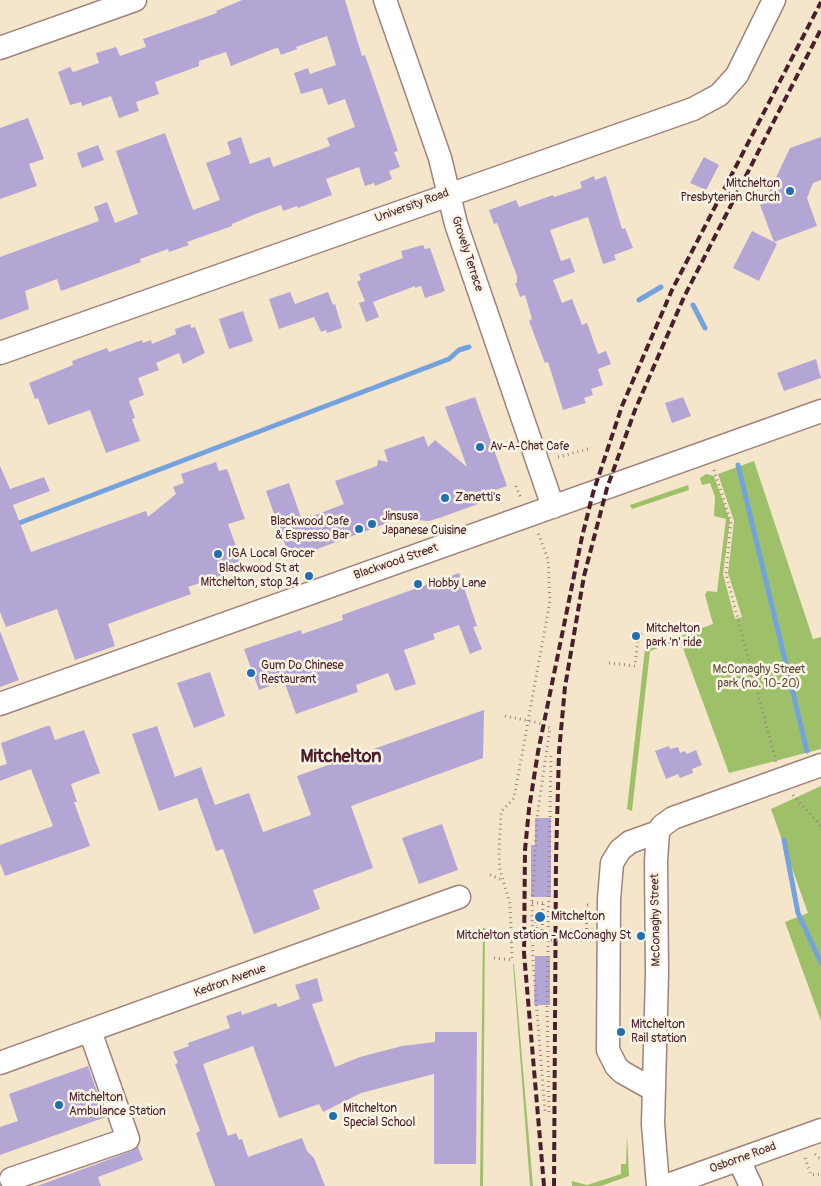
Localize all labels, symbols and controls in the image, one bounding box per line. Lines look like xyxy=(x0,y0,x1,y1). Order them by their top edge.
place label: Mitchelton Presbyterian Church xyxy=(680,177,780,205)
marker: Mitchelton Presbyterian Church xyxy=(784,185,796,197)
street label: University Road xyxy=(373,186,451,226)
street label: Grovely Terrace xyxy=(448,215,486,293)
place label: Av-A-Chat Cafe xyxy=(490,440,569,454)
marker: Av-A-Chat Cafe xyxy=(474,441,486,453)
place label: Zanetti's xyxy=(455,491,501,505)
marker: Zanetti's xyxy=(439,492,451,504)
place label: Jinsusa Japanese Cuisine xyxy=(382,510,466,538)
place label: Blackwood Cafe & Espresso Bar xyxy=(270,515,349,543)
marker: Jinsusa Japanese Cuisine xyxy=(366,518,378,530)
marker: Blackwood Cafe & Espresso Bar xyxy=(353,523,365,535)
street label: Blackwood Street xyxy=(352,541,440,583)
place label: IGA Local Grocer xyxy=(228,547,315,561)
marker: IGA Local Grocer xyxy=(212,548,224,560)
place label: Blackwood St at Mitchelton, stop 34 xyxy=(201,562,299,590)
marker: Blackwood St at Mitchelton, stop 34 xyxy=(303,570,315,582)
place label: Hobby Lane xyxy=(428,577,486,591)
marker: Hobby Lane xyxy=(412,578,424,590)
place label: Mitchelton park 'n' ride xyxy=(646,622,702,650)
marker: Mitchelton park 'n' ride xyxy=(630,630,642,642)
place label: Gum Do Chinese Restaurant xyxy=(261,659,344,687)
park label: McConaghy Street park (no. 10-20) xyxy=(713,663,805,691)
marker: Gum Do Chinese Restaurant xyxy=(245,667,257,679)
district label: Mitchelton xyxy=(300,746,382,768)
street label: McConaghy Street xyxy=(648,873,664,967)
marker: Mitchelton xyxy=(533,910,547,924)
place label: Mitchelton xyxy=(551,910,605,924)
place label: Mitchelton station - McConaghy St xyxy=(456,929,631,943)
marker: Mitchelton station - McConaghy St xyxy=(635,930,647,942)
street label: Kedron Avenue xyxy=(192,961,268,1001)
place label: Mitchelton Rail station xyxy=(631,1018,687,1046)
marker: Mitchelton Rail station xyxy=(615,1026,627,1038)
place label: Mitchelton Ambulance Station xyxy=(69,1091,166,1119)
marker: Mitchelton Ambulance Station xyxy=(53,1099,65,1111)
place label: Mitchelton Special School xyxy=(343,1102,415,1130)
marker: Mitchelton Special School xyxy=(327,1110,339,1122)
street label: Osborne Road xyxy=(708,1139,778,1177)

